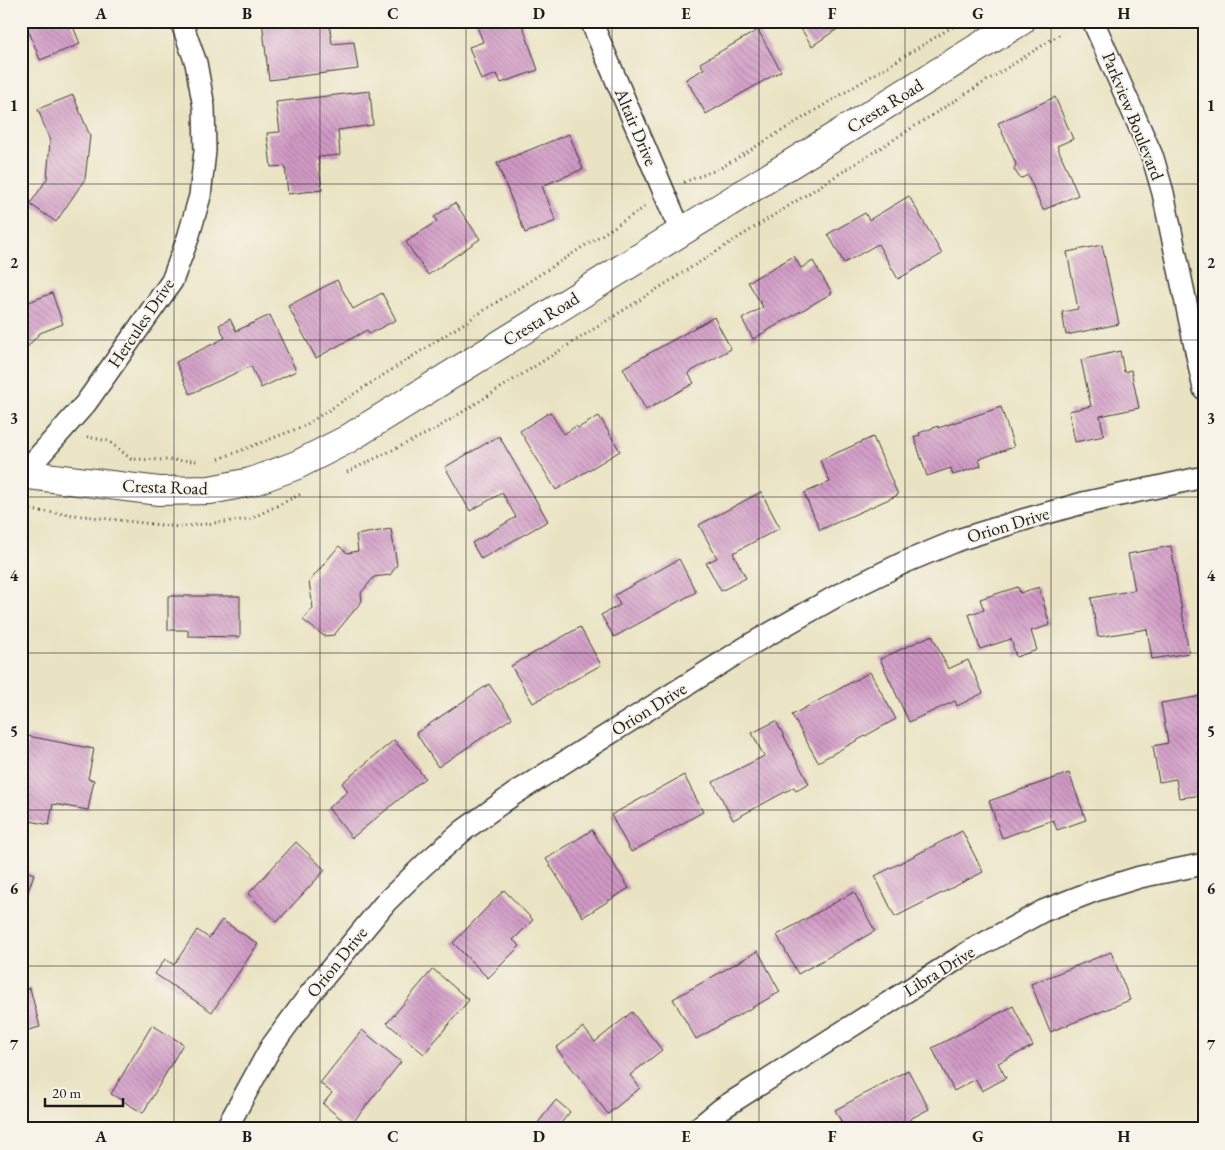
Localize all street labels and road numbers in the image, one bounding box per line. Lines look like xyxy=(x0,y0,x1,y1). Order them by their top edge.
street label: Parkview Boulevard xyxy=(1097,48,1170,184)
street label: Cresta Road xyxy=(842,73,928,138)
street label: Altair Drive xyxy=(609,84,663,169)
street label: Hercules Drive xyxy=(102,273,179,372)
street label: Cresta Road xyxy=(498,286,584,351)
street label: Cresta Road xyxy=(122,474,209,500)
street label: Orion Drive xyxy=(964,501,1052,548)
street label: Orion Drive xyxy=(607,676,691,741)
street label: Orion Drive xyxy=(301,922,372,1002)
street label: Libra Drive xyxy=(899,940,979,1001)

